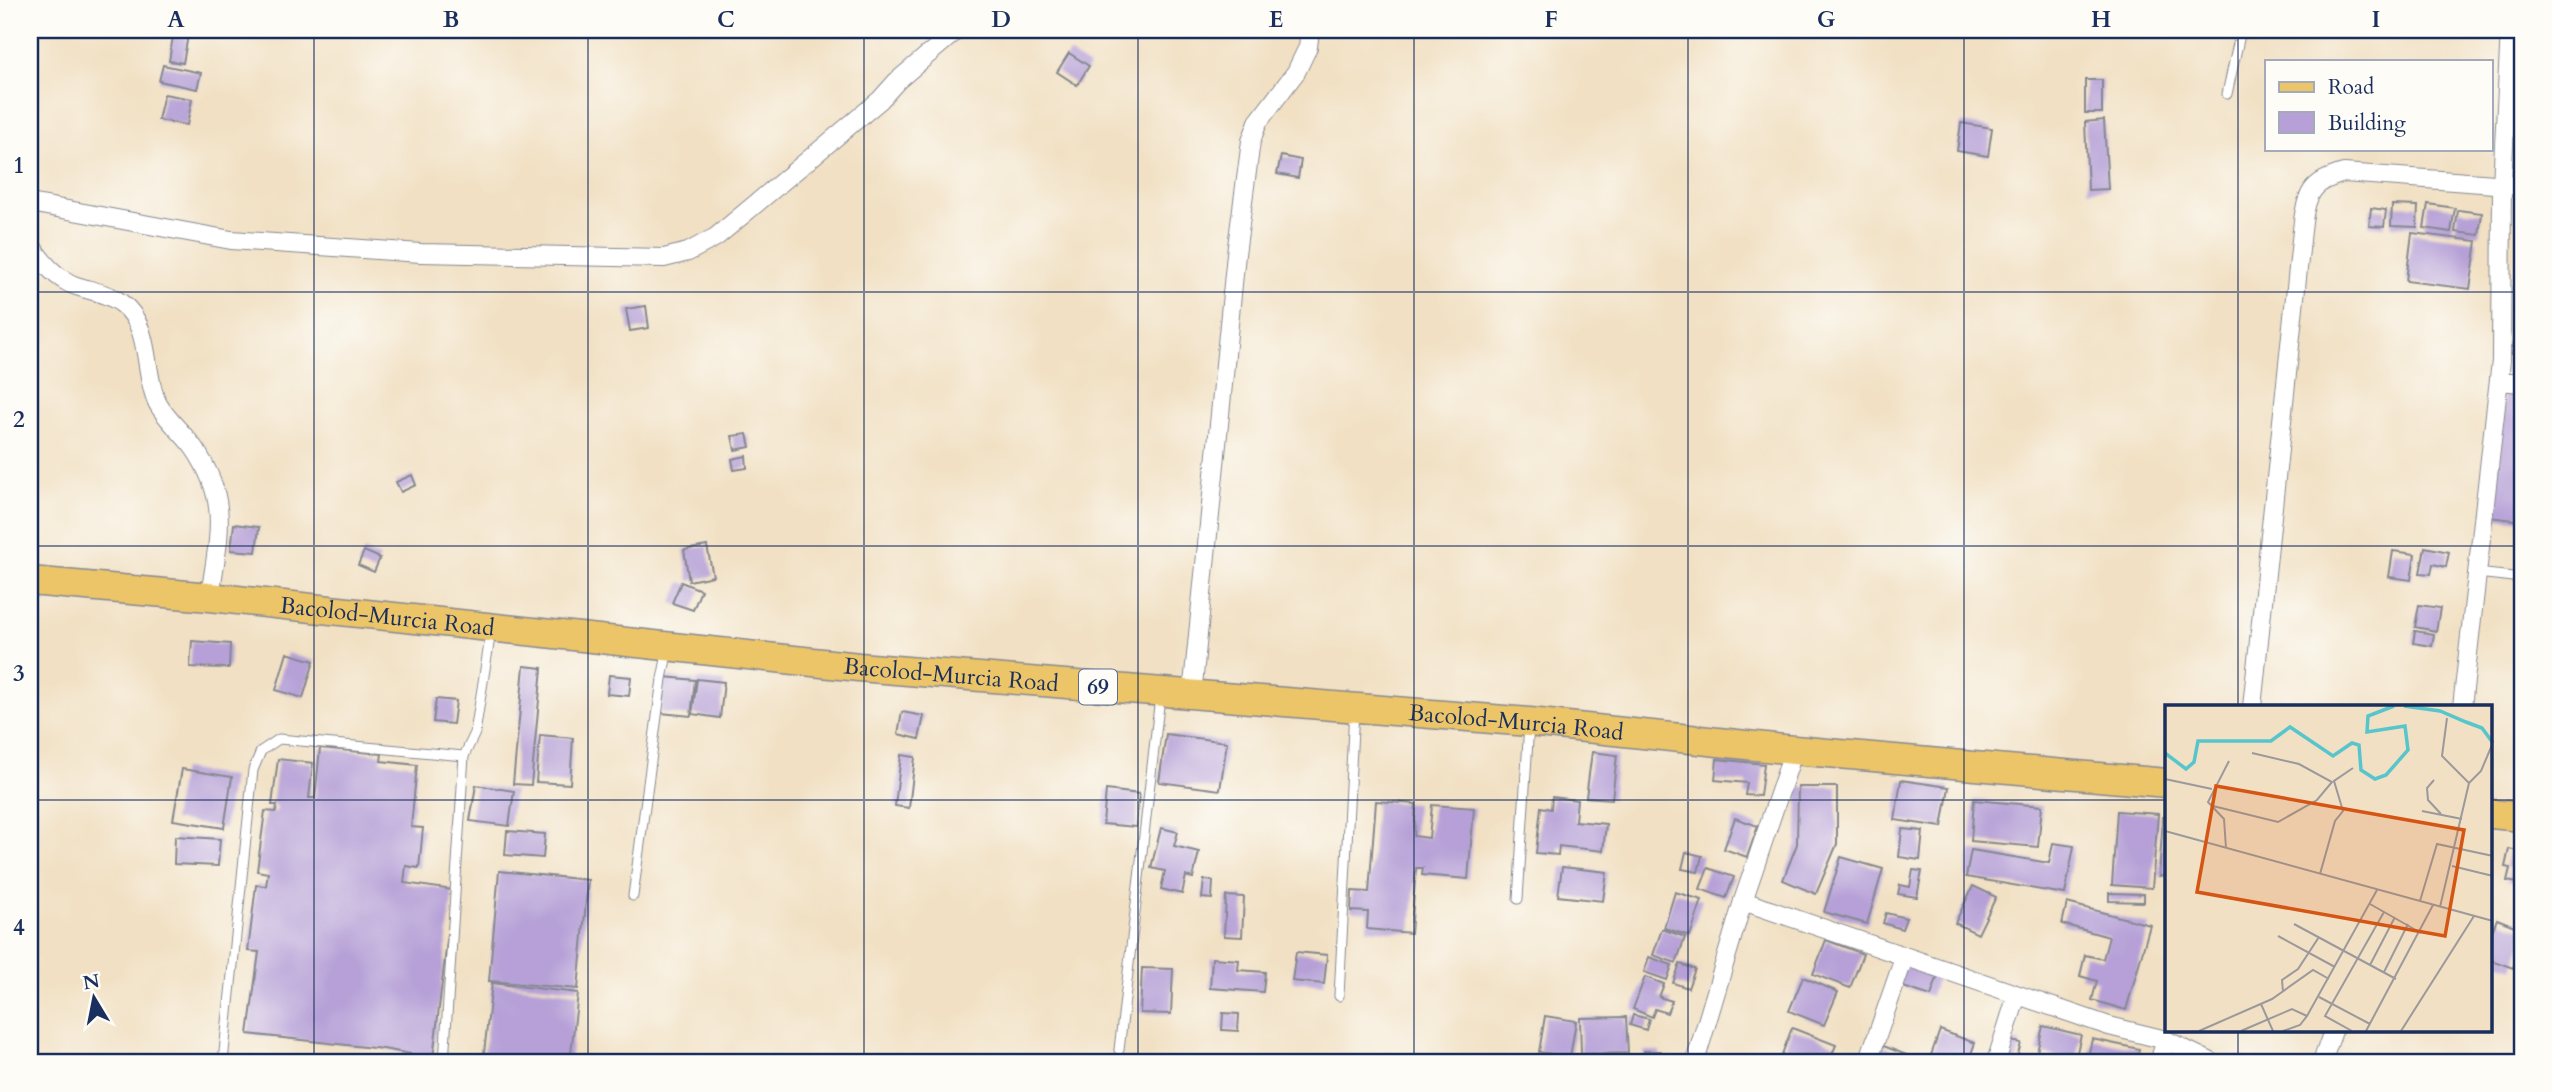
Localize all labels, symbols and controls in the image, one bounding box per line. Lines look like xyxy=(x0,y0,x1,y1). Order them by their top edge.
text: A xyxy=(167,4,185,35)
text: B xyxy=(443,4,459,35)
text: C xyxy=(717,4,735,35)
text: D xyxy=(991,4,1011,35)
text: E xyxy=(1269,4,1283,35)
text: F xyxy=(1544,4,1558,35)
text: G xyxy=(1817,4,1836,35)
text: H xyxy=(2091,4,2111,35)
text: I xyxy=(2372,4,2380,35)
legend xyxy=(2265,60,2492,150)
text: Road xyxy=(2328,73,2374,102)
text: Building xyxy=(2328,109,2406,138)
text: 1 xyxy=(13,150,25,181)
text: 2 xyxy=(13,404,25,435)
street label: Bacolod-Murcia Road xyxy=(278,590,497,644)
street label: Bacolod-Murcia Road xyxy=(842,650,1061,699)
text: 3 xyxy=(13,658,25,689)
road number: 69 xyxy=(1079,670,1117,704)
street label: Bacolod-Murcia Road xyxy=(1408,697,1626,748)
inset map xyxy=(2165,705,2492,1032)
text: 4 xyxy=(13,912,25,943)
north arrow xyxy=(60,962,130,1032)
text: N xyxy=(81,968,102,996)

